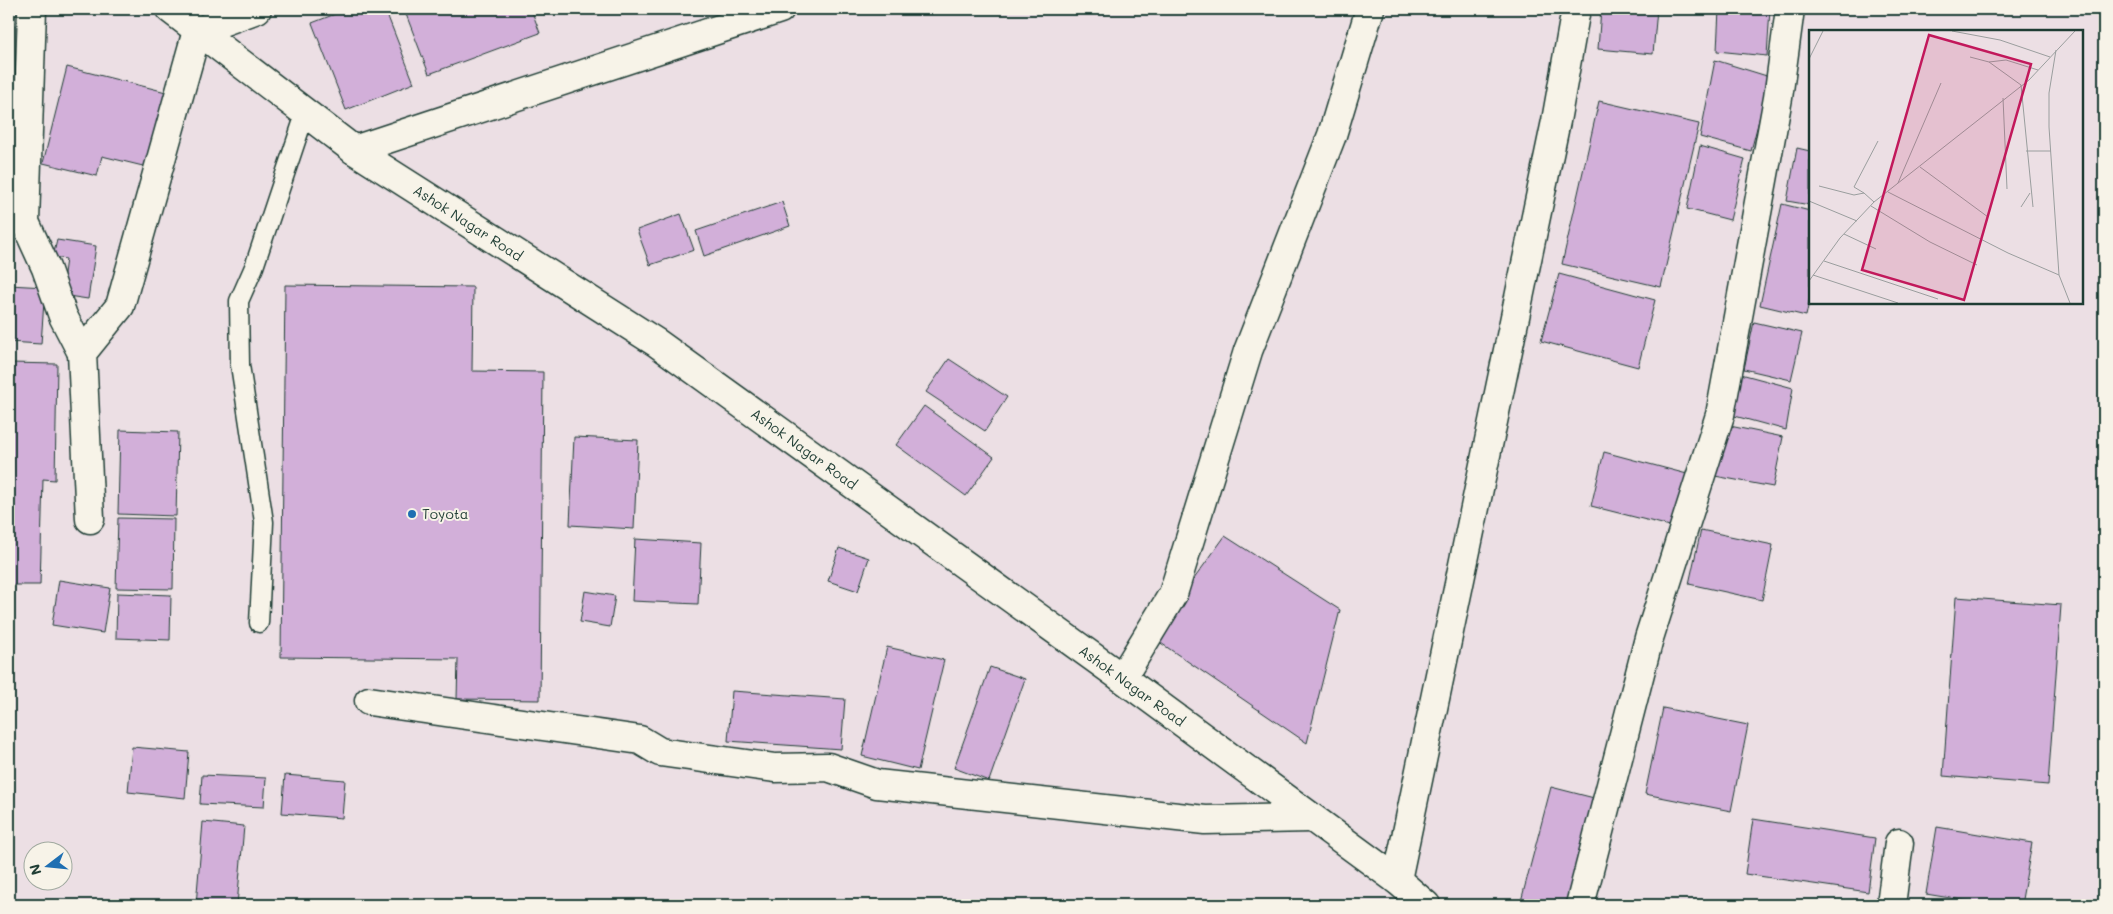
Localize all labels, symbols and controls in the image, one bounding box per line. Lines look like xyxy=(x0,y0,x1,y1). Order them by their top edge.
inset map xyxy=(1809,30,2083,304)
street label: Ashok Nagar Road xyxy=(410,180,527,265)
street label: Ashok Nagar Road xyxy=(747,404,861,494)
place label: Toyota xyxy=(422,504,469,523)
marker: Toyota xyxy=(406,508,418,520)
street label: Ashok Nagar Road xyxy=(1075,641,1189,731)
north arrow xyxy=(22,842,72,892)
text: N xyxy=(24,862,46,877)

